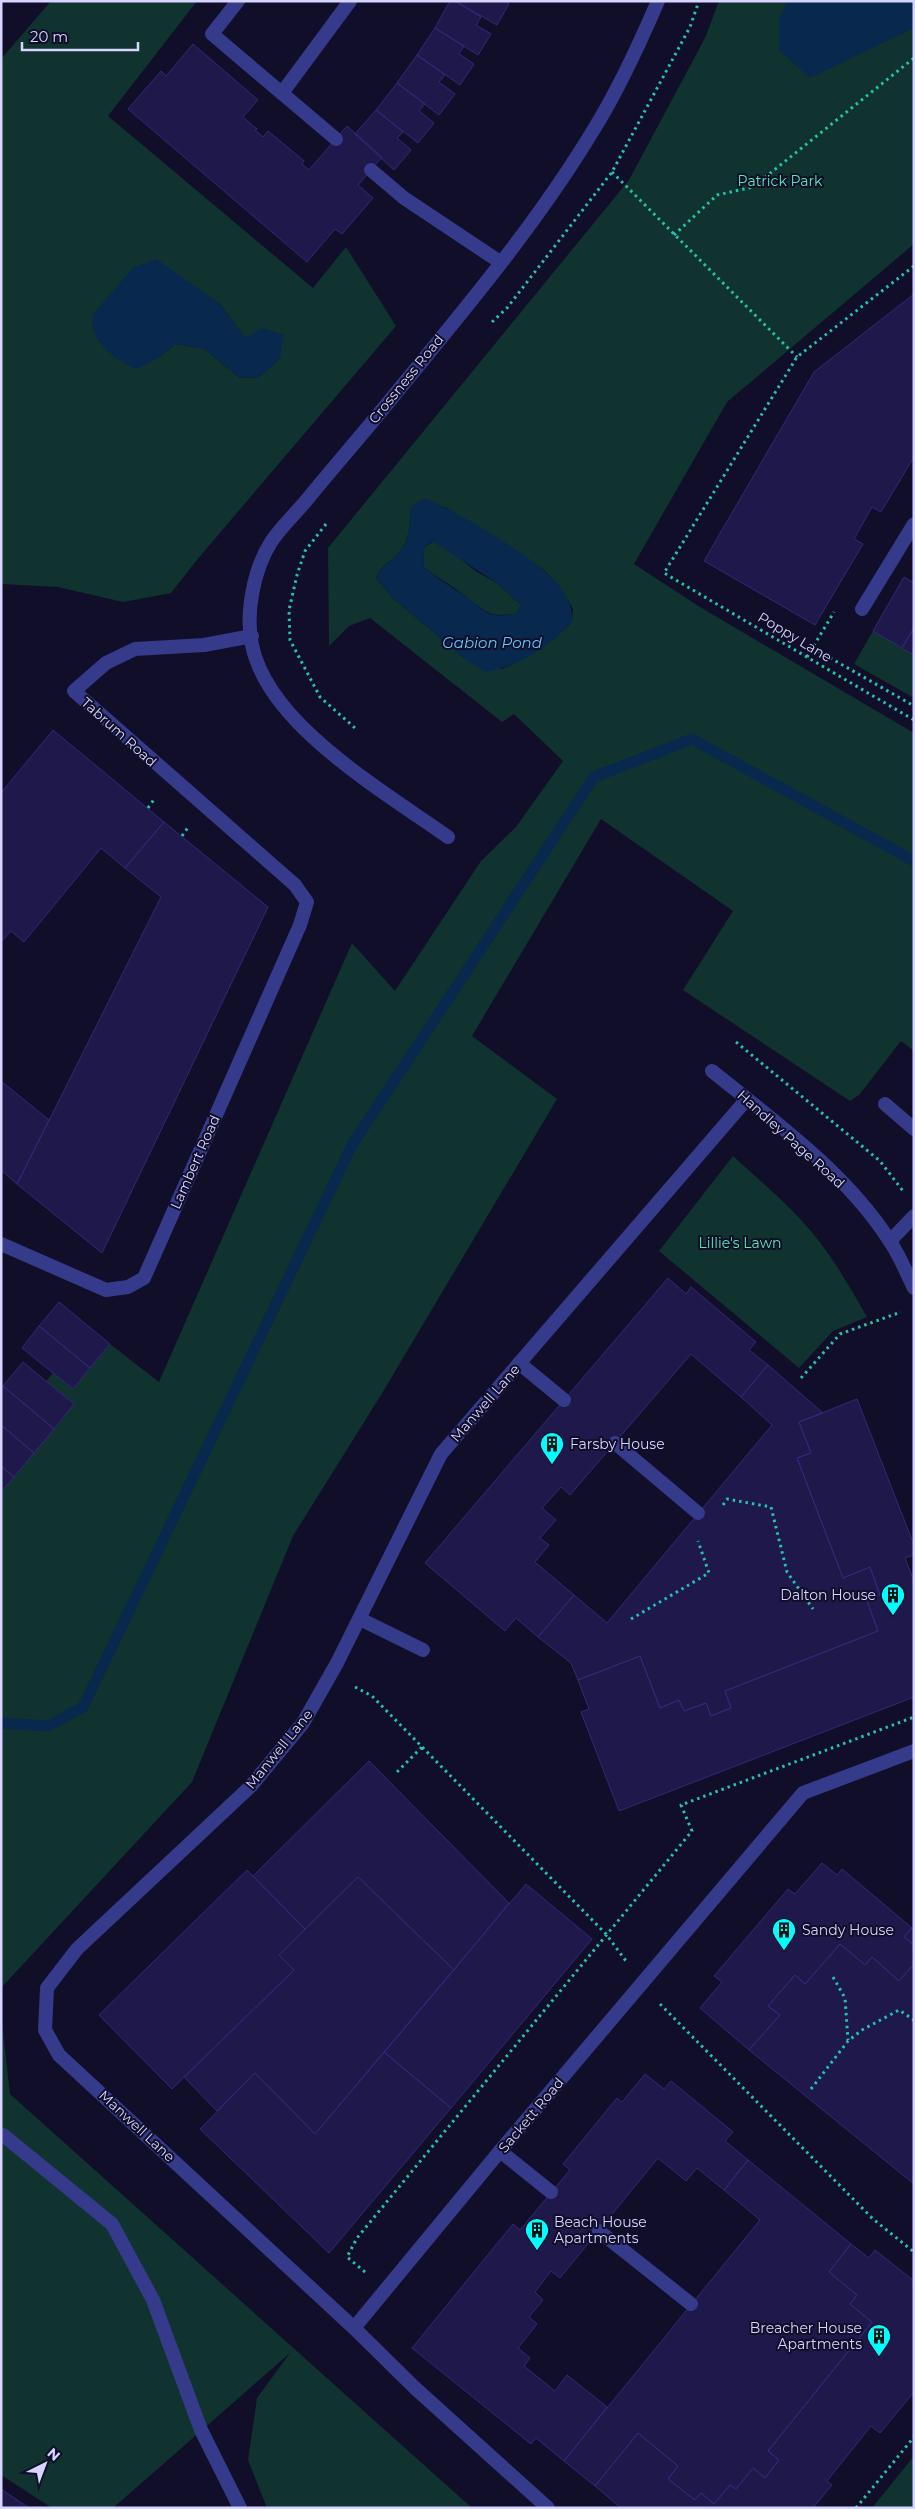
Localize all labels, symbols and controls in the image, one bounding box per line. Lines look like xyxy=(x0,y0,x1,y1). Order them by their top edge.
scale bar xyxy=(22,20,139,52)
text: 20 m xyxy=(30,27,68,46)
park label: Patrick Park xyxy=(738,172,823,190)
street label: Crossness Road xyxy=(364,331,448,427)
street label: Poppy Lane xyxy=(755,608,835,666)
water label: Gabion Pond xyxy=(442,633,543,652)
street label: Tabrum Road xyxy=(77,693,161,771)
street label: Handley Page Road xyxy=(734,1086,848,1192)
street label: Lambert Road xyxy=(166,1112,224,1212)
park label: Lillie's Lawn xyxy=(699,1234,781,1252)
street label: Manwell Lane xyxy=(446,1360,524,1446)
building icon: Farsby House xyxy=(539,1431,565,1465)
place label: Farsby House xyxy=(570,1435,665,1453)
building icon: Dalton House xyxy=(880,1582,906,1616)
place label: Dalton House xyxy=(780,1586,876,1604)
street label: Manwell Lane xyxy=(241,1706,317,1792)
building icon: Sandy House xyxy=(771,1917,797,1951)
place label: Sandy House xyxy=(802,1921,894,1939)
street label: Sackett Road xyxy=(494,2074,568,2156)
street label: Manwell Lane xyxy=(95,2086,179,2166)
place label: Beach House Apartments xyxy=(554,2213,647,2247)
building icon: Beach House Apartments xyxy=(524,2217,550,2251)
place label: Breacher House Apartments xyxy=(750,2319,862,2353)
building icon: Breacher House Apartments xyxy=(866,2323,892,2357)
north arrow xyxy=(20,2439,70,2489)
text: N xyxy=(43,2444,64,2465)

